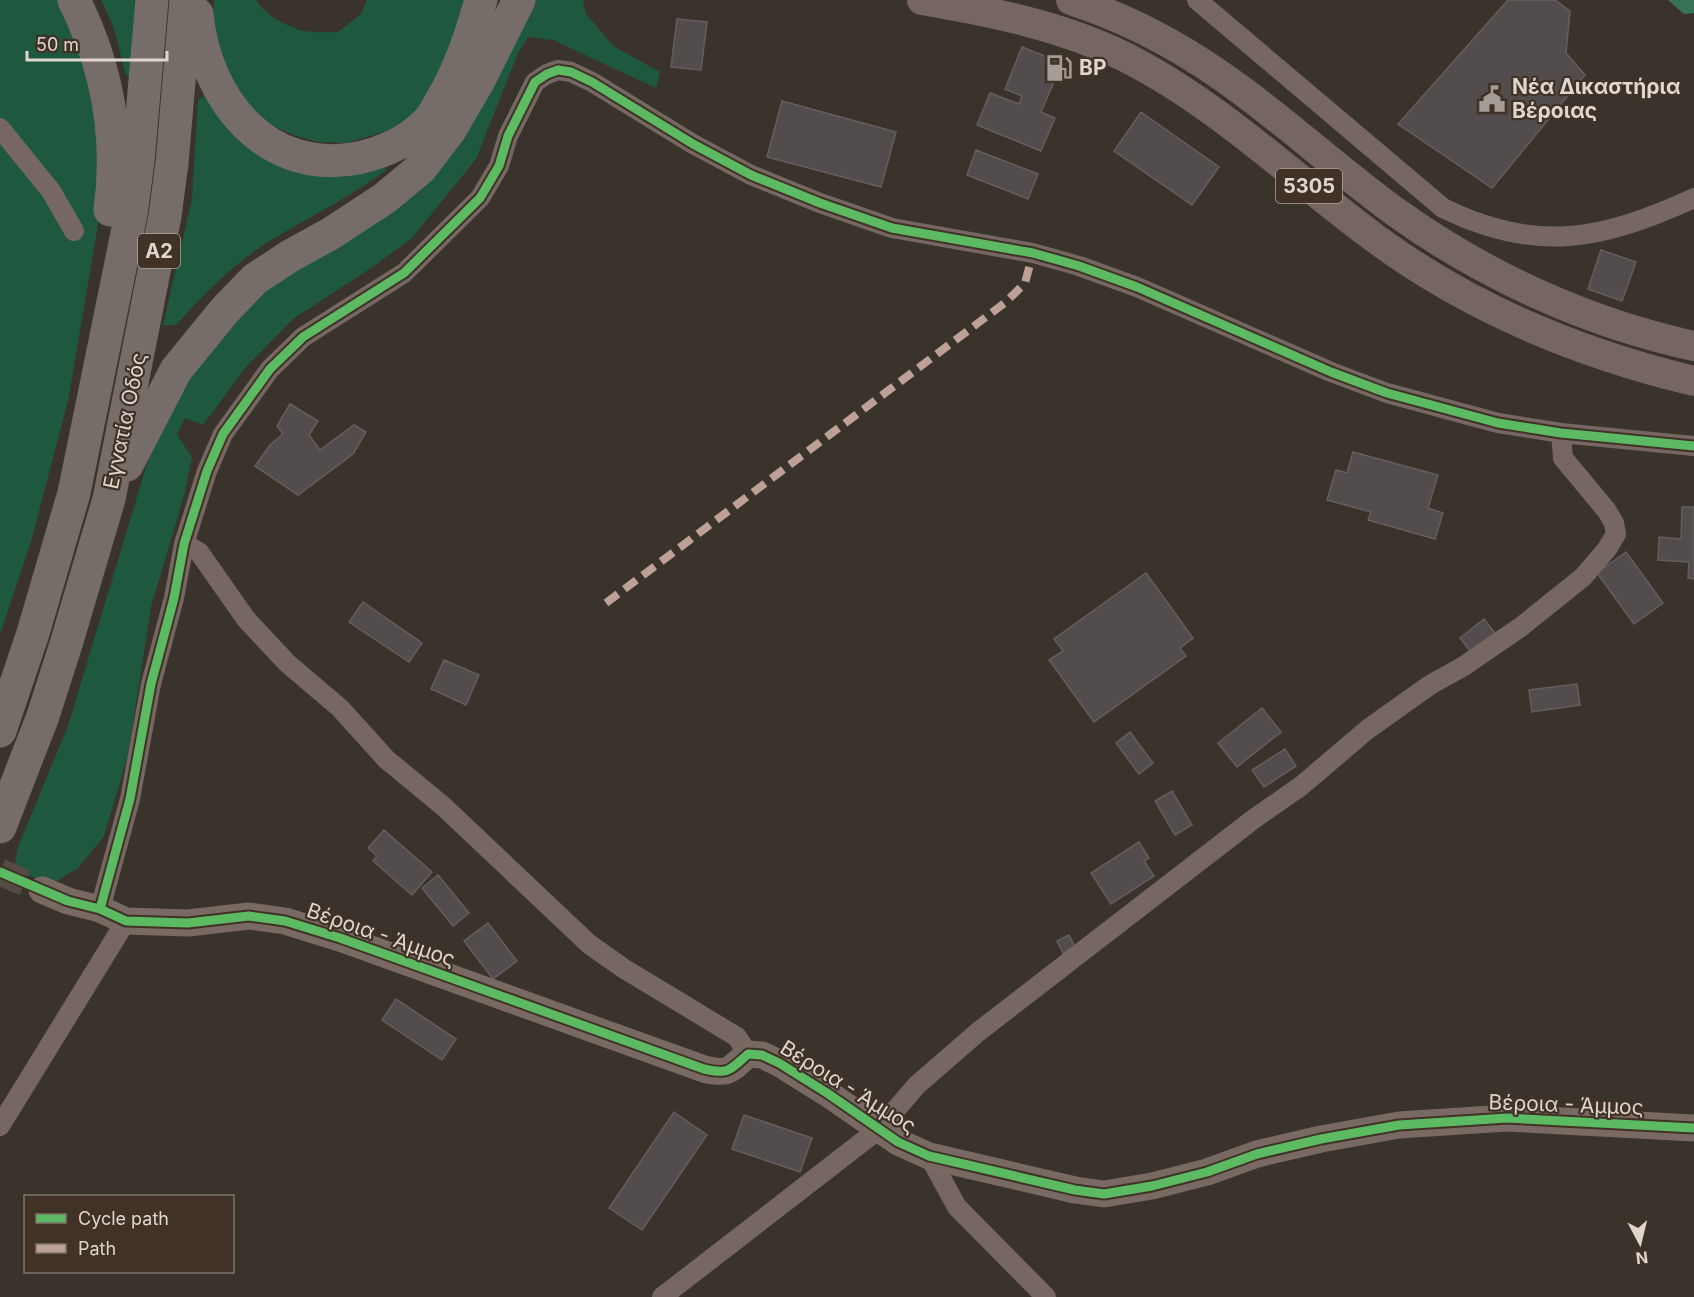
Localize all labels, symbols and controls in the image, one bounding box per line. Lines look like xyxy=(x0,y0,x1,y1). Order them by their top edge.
scale bar xyxy=(27,24,166,62)
text: 50 m xyxy=(36,34,79,55)
fuel station icon: BP xyxy=(1044,53,1074,83)
place label: BP xyxy=(1079,55,1107,80)
place label: Νέα Δικαστήρια Βέροιας xyxy=(1512,74,1681,123)
public building icon: Νέα Δικαστήρια Βέροιας xyxy=(1477,84,1507,114)
road number: 5305 xyxy=(1276,169,1342,203)
road number: Α2 xyxy=(138,234,180,268)
street label: Εγνατία Οδός xyxy=(98,351,151,491)
street label: Βέροια - Άμμος xyxy=(304,897,459,972)
street label: Βέροια - Άμμος xyxy=(776,1035,921,1138)
street label: Βέροια - Άμμος xyxy=(1488,1089,1644,1120)
legend xyxy=(24,1195,234,1273)
text: Cycle path xyxy=(78,1208,169,1229)
north arrow xyxy=(1610,1213,1670,1273)
text: Path xyxy=(78,1238,116,1259)
text: N xyxy=(1635,1247,1649,1269)

